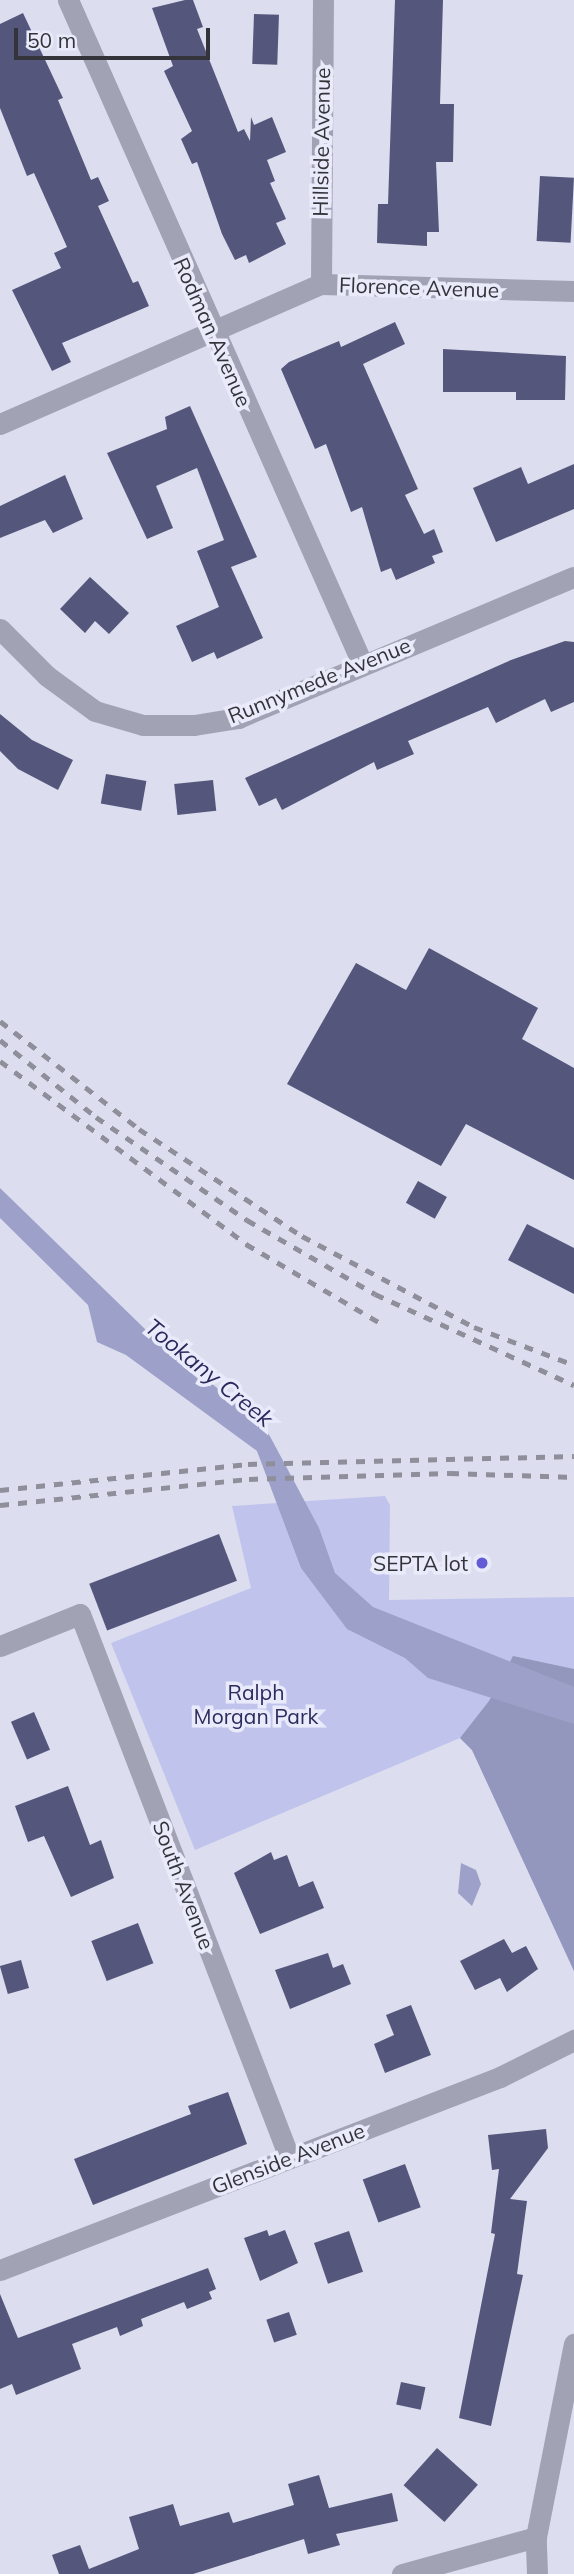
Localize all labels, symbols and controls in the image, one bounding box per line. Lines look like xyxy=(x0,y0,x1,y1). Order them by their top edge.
scale bar xyxy=(18,14,214,58)
text: 50 m xyxy=(27,27,76,53)
street label: Hillside Avenue xyxy=(307,67,335,217)
street label: Rodman Avenue xyxy=(169,253,257,411)
street label: Florence Avenue xyxy=(338,272,500,302)
street label: Runnymede Avenue xyxy=(224,632,414,728)
water label: Tookany Creek xyxy=(140,1313,278,1433)
place label: SEPTA lot xyxy=(373,1550,468,1576)
marker: SEPTA lot xyxy=(474,1555,490,1571)
park label: Ralph Morgan Park xyxy=(194,1679,318,1729)
street label: South Avenue xyxy=(148,1817,220,1953)
street label: Glenside Avenue xyxy=(208,2117,368,2199)

